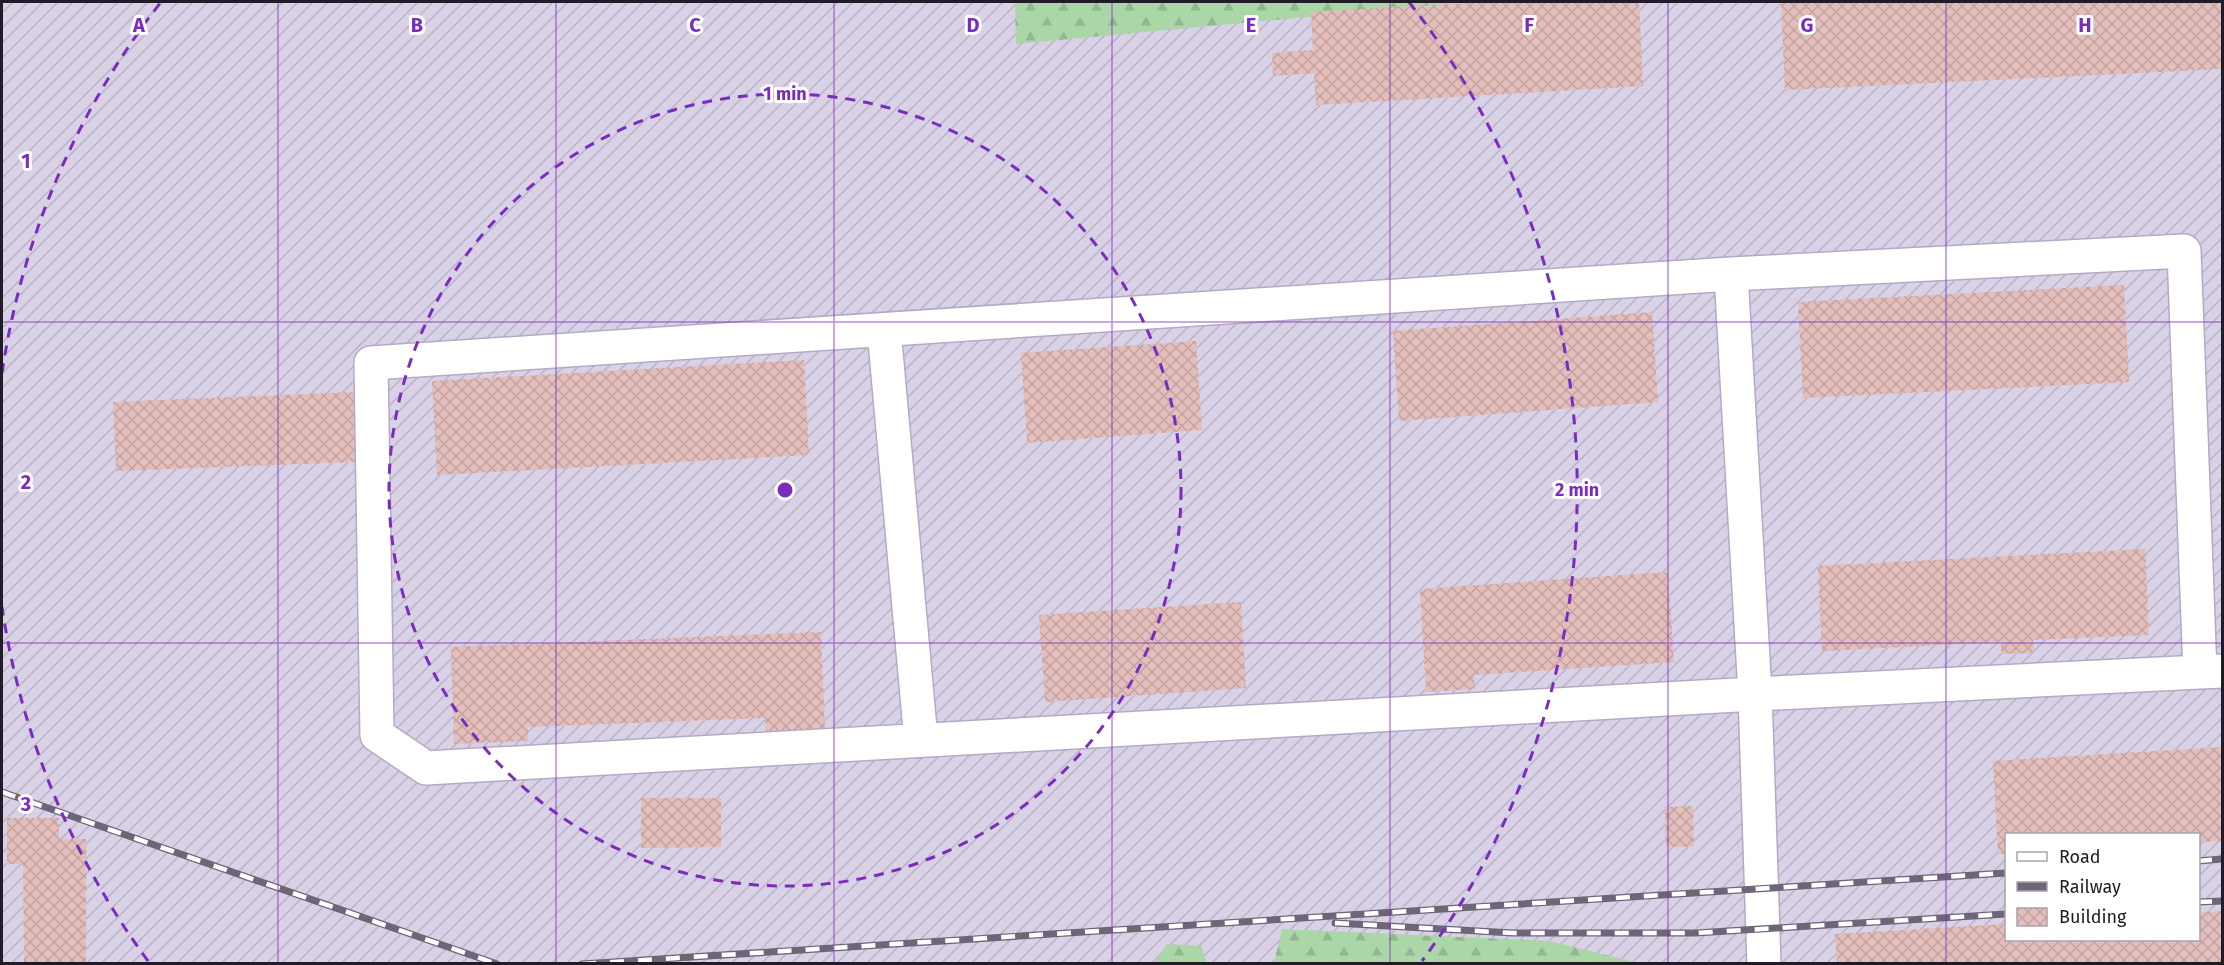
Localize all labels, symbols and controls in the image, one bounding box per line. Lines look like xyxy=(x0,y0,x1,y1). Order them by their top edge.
text: A xyxy=(132,13,146,37)
text: B xyxy=(411,13,423,37)
text: C xyxy=(689,13,701,37)
text: D xyxy=(966,13,980,37)
text: E xyxy=(1246,13,1256,37)
text: F xyxy=(1524,13,1534,37)
text: G xyxy=(1801,13,1813,37)
text: H xyxy=(2078,13,2092,37)
text: 1 min xyxy=(763,83,807,105)
text: 1 xyxy=(21,149,31,173)
text: 2 xyxy=(21,470,31,494)
text: 2 min xyxy=(1555,479,1599,501)
centre of rings xyxy=(775,480,795,500)
text: 3 xyxy=(20,792,31,816)
legend xyxy=(2005,833,2200,941)
text: Road xyxy=(2059,846,2101,868)
text: Railway xyxy=(2059,876,2121,898)
text: Building xyxy=(2059,906,2127,928)

